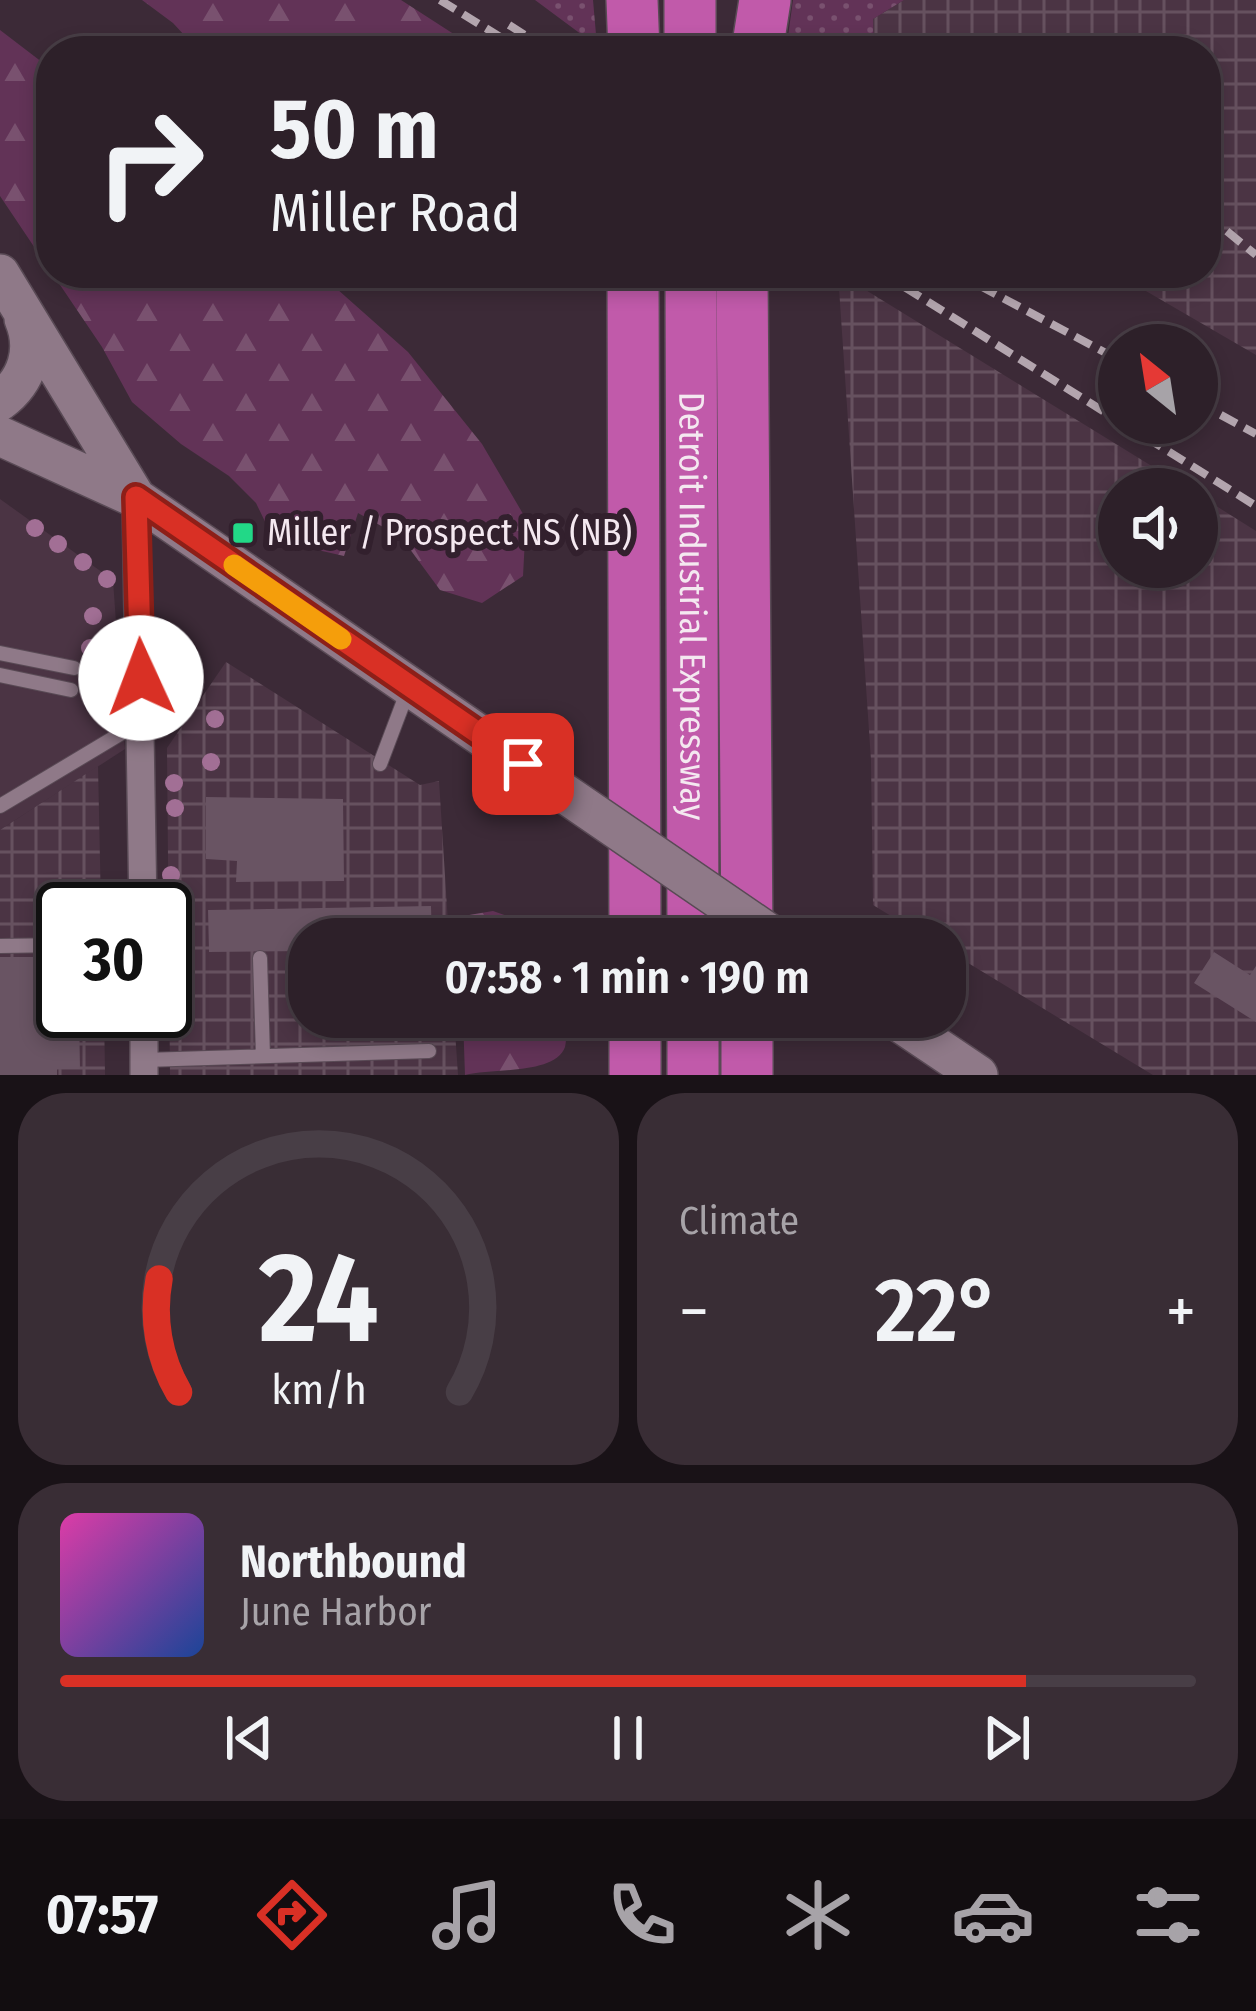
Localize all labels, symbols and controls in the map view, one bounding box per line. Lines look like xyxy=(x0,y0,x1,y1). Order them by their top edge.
text: 50 m xyxy=(270,79,439,180)
icon: right xyxy=(72,84,228,240)
text: Miller Road xyxy=(270,181,520,245)
north arrow xyxy=(1098,324,1218,444)
map controls xyxy=(1098,324,1218,588)
street label: Detroit Industrial Expressway xyxy=(669,392,715,820)
button: sound xyxy=(1098,468,1218,588)
place label: Miller / Prospect NS (NB) xyxy=(267,511,632,555)
marker: Miller / Prospect NS (NB) xyxy=(230,520,256,546)
position arrow xyxy=(78,615,204,741)
pin xyxy=(472,713,574,815)
icon: arrive xyxy=(490,731,556,797)
speed limit sign: 30 xyxy=(36,882,192,1038)
text: 07:58 · 1 min · 190 m xyxy=(444,951,810,1005)
text: Climate xyxy=(679,1198,799,1244)
text: 24 xyxy=(258,1224,378,1374)
text: 22° xyxy=(875,1257,1000,1365)
text: − xyxy=(679,1272,709,1351)
text: + xyxy=(1166,1272,1196,1351)
text: km/h xyxy=(271,1364,366,1415)
text: Northbound xyxy=(240,1535,467,1589)
text: June Harbor xyxy=(240,1589,431,1635)
icon: previous xyxy=(216,1705,282,1771)
icon: pause xyxy=(595,1705,661,1771)
icon: next xyxy=(974,1705,1040,1771)
icon: directions xyxy=(250,1873,334,1957)
icon: music xyxy=(425,1873,509,1957)
icon: phone xyxy=(600,1873,684,1957)
icon: climate xyxy=(776,1873,860,1957)
icon: car xyxy=(951,1873,1035,1957)
icon: filters xyxy=(1126,1873,1210,1957)
text: 07:57 xyxy=(46,1883,158,1947)

